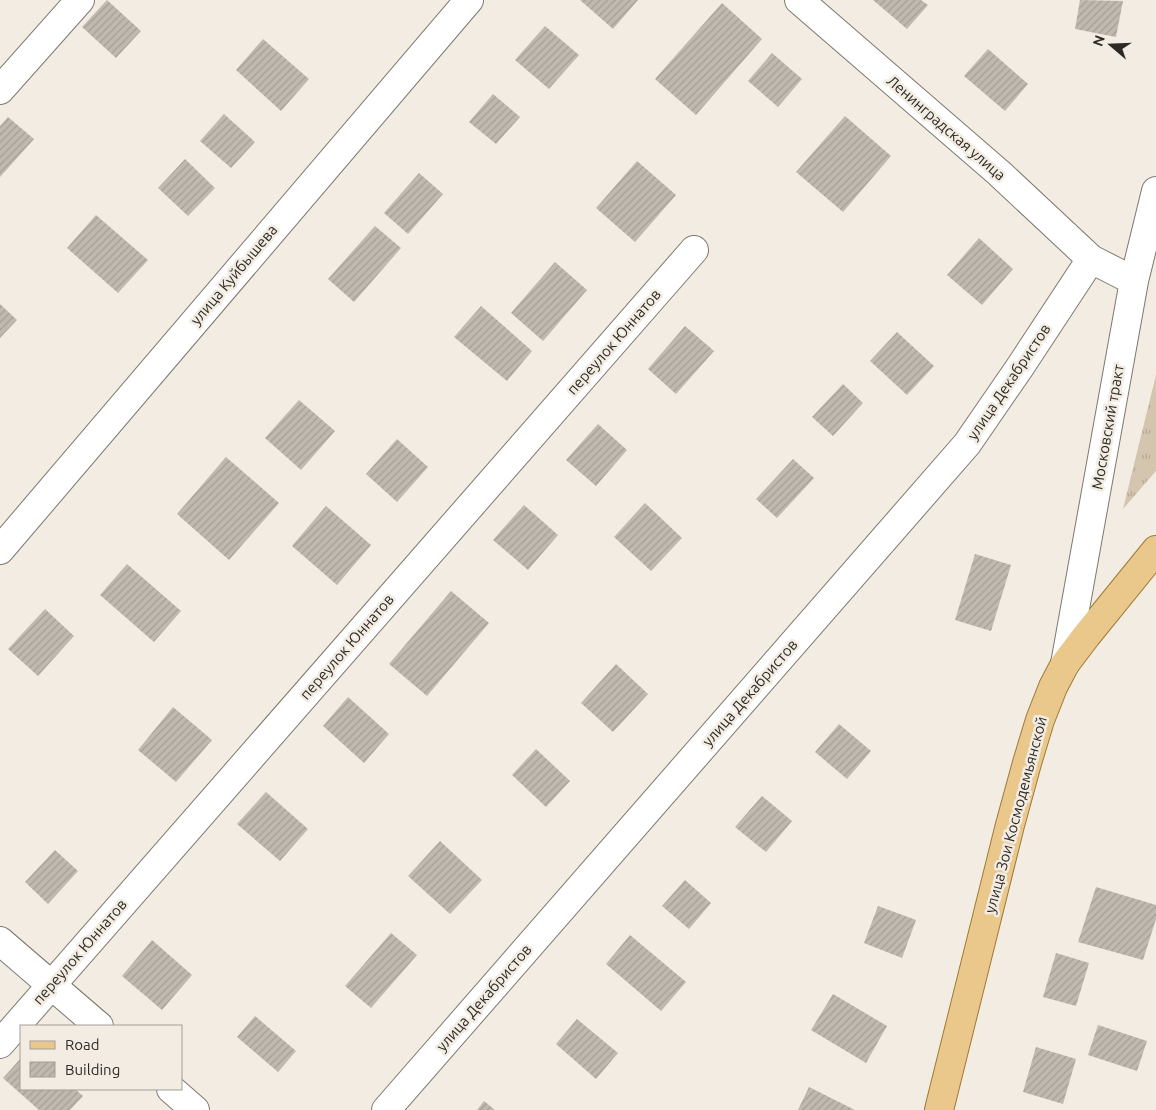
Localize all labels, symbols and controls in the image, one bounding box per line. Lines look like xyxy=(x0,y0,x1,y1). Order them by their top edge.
north arrow xyxy=(1086,20,1136,70)
text: N xyxy=(1089,33,1108,48)
street label: Ленинградская улица xyxy=(884,72,1009,184)
street label: улица Куйбышева xyxy=(187,221,280,328)
street label: переулок Юннатов xyxy=(563,286,664,398)
street label: улица Декабристов xyxy=(964,321,1054,443)
street label: Московский тракт xyxy=(1088,363,1127,491)
street label: переулок Юннатов xyxy=(296,591,397,703)
street label: улица Декабристов xyxy=(699,636,801,750)
street label: улица Зои Космодемьянской xyxy=(981,715,1050,915)
street label: переулок Юннатов xyxy=(29,896,130,1008)
street label: улица Декабристов xyxy=(433,941,535,1055)
legend xyxy=(20,1025,182,1090)
text: Road xyxy=(65,1036,100,1053)
text: Building xyxy=(65,1061,120,1078)

